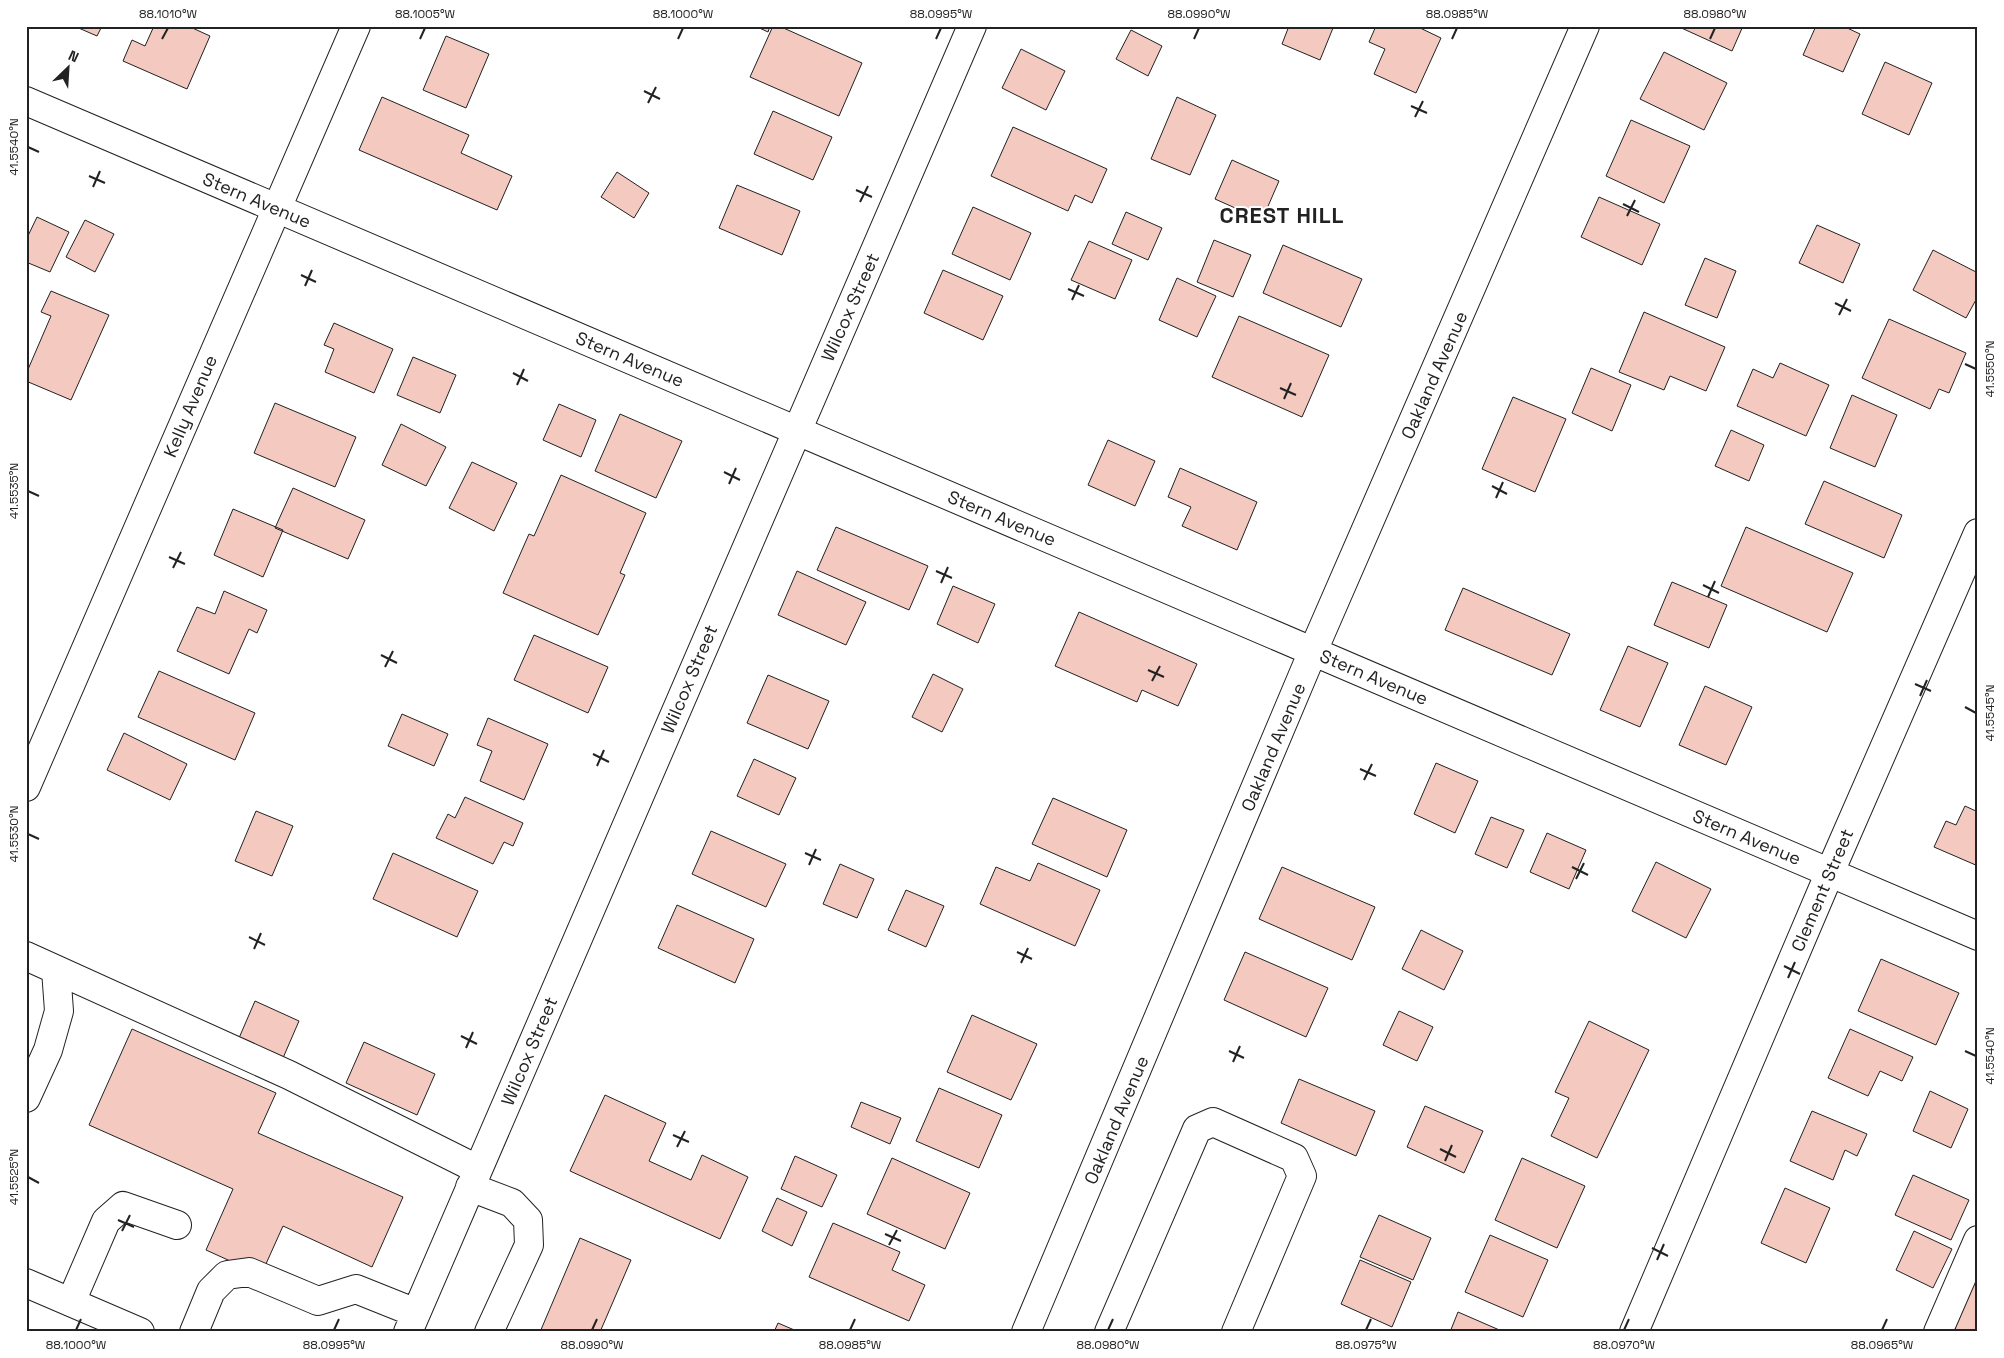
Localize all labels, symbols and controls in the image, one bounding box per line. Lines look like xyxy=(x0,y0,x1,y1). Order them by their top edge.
text: 88.1010°W xyxy=(139,6,197,22)
text: 88.1005°W xyxy=(395,6,456,22)
text: 88.1000°W xyxy=(653,6,714,22)
text: 88.0995°W xyxy=(910,6,973,22)
text: 88.0990°W xyxy=(1168,6,1231,22)
text: 88.0985°W xyxy=(1426,6,1489,22)
text: 88.0980°W xyxy=(1683,6,1747,22)
north arrow xyxy=(42,42,92,92)
text: N xyxy=(65,46,82,66)
text: 41.5540°N xyxy=(6,118,22,176)
street label: Stern Avenue xyxy=(199,167,315,233)
district label: CREST HILL xyxy=(1219,201,1345,229)
street label: Wilcox Street xyxy=(816,249,884,365)
street label: Oakland Avenue xyxy=(1396,308,1472,442)
street label: Stern Avenue xyxy=(572,326,688,392)
text: 41.5550°N xyxy=(1982,340,1998,398)
street label: Kelly Avenue xyxy=(158,351,222,461)
text: 41.5535°N xyxy=(6,463,22,519)
street label: Stern Avenue xyxy=(944,485,1060,551)
street label: Wilcox Street xyxy=(656,621,722,737)
street label: Stern Avenue xyxy=(1316,644,1432,710)
street label: Oakland Avenue xyxy=(1236,679,1310,815)
text: 41.5545°N xyxy=(1982,685,1998,741)
street label: Stern Avenue xyxy=(1689,804,1805,870)
text: 41.5530°N xyxy=(6,805,22,863)
street label: Clement Street xyxy=(1786,825,1858,955)
street label: Wilcox Street xyxy=(496,993,562,1109)
text: 41.5540°N xyxy=(1982,1027,1998,1085)
street label: Oakland Avenue xyxy=(1079,1052,1153,1188)
text: 41.5525°N xyxy=(6,1149,22,1205)
text: 88.1000°W xyxy=(46,1337,107,1353)
text: 88.0995°W xyxy=(303,1337,366,1353)
text: 88.0990°W xyxy=(561,1337,624,1353)
text: 88.0985°W xyxy=(819,1337,882,1353)
text: 88.0980°W xyxy=(1076,1337,1140,1353)
text: 88.0975°W xyxy=(1335,1337,1397,1353)
text: 88.0970°W xyxy=(1593,1337,1656,1353)
text: 88.0965°W xyxy=(1851,1337,1914,1353)

